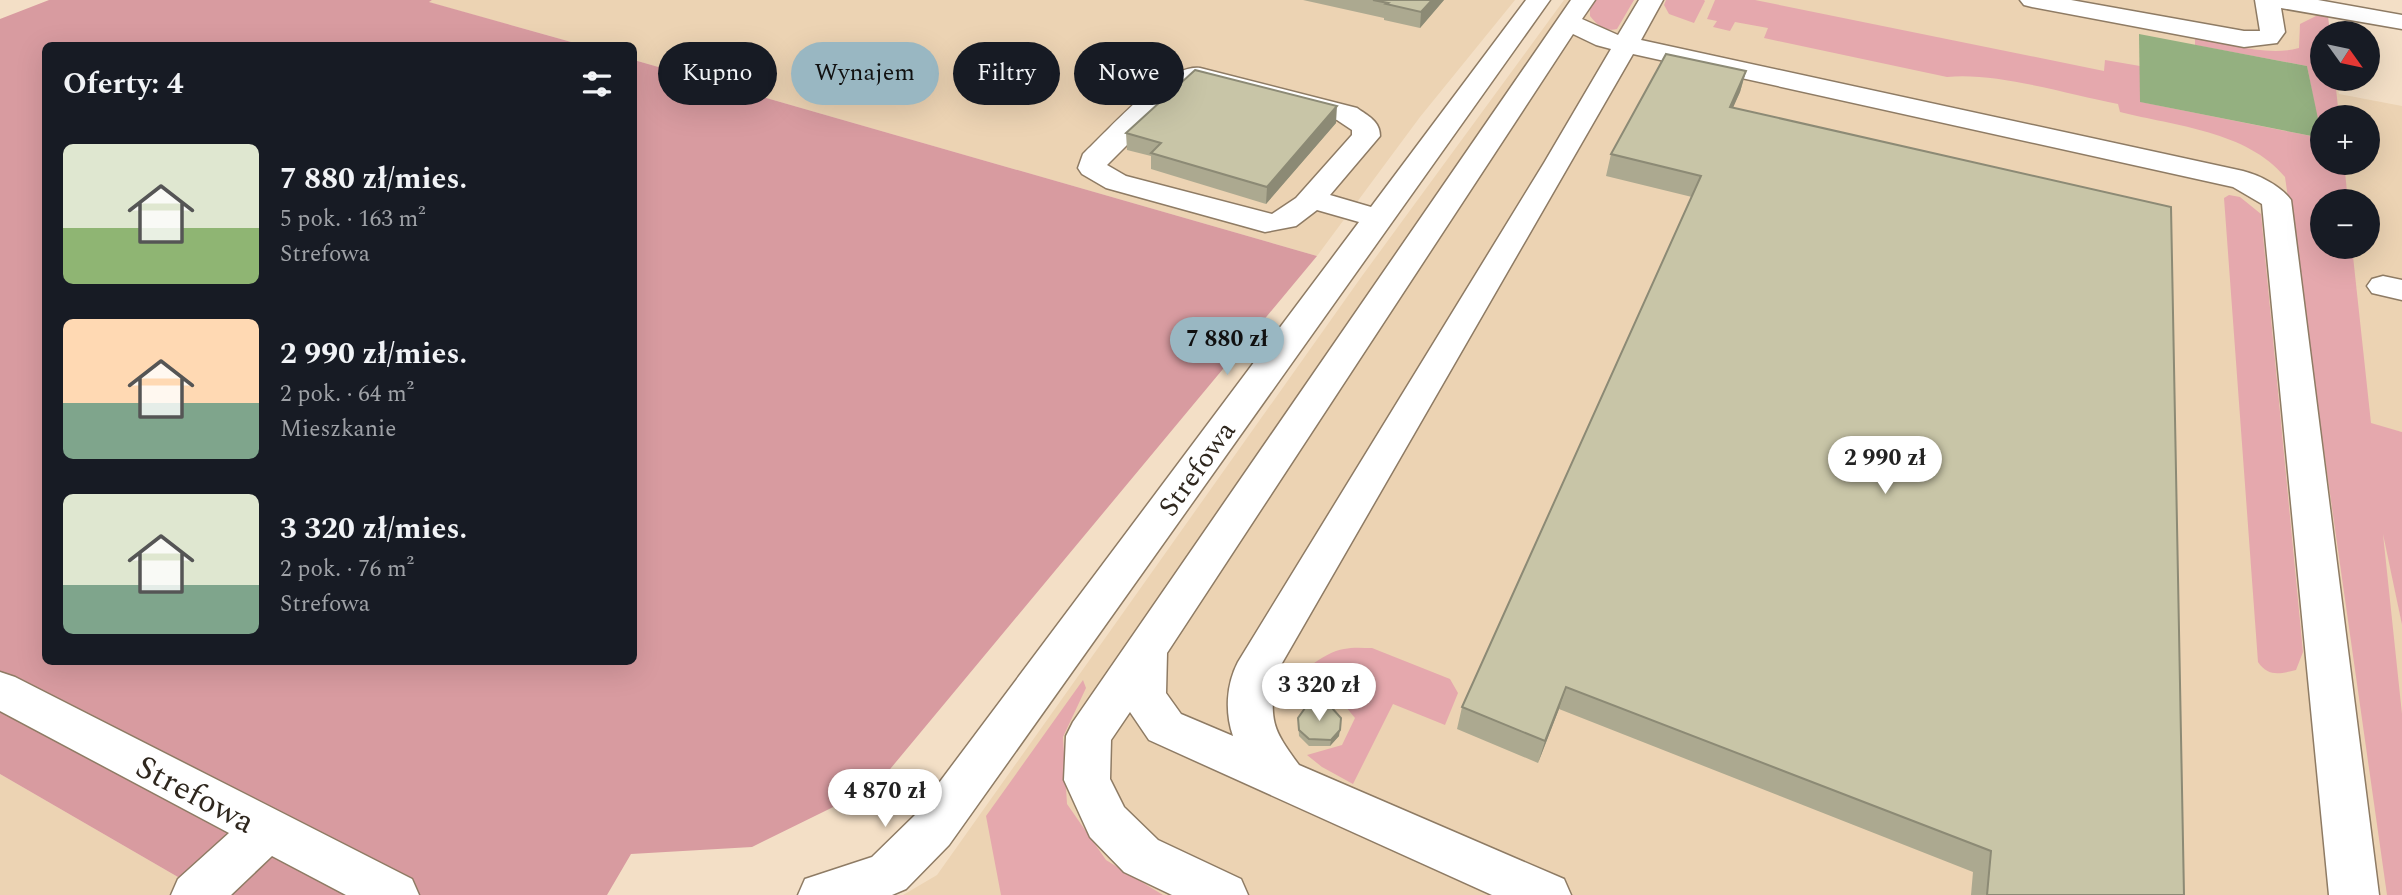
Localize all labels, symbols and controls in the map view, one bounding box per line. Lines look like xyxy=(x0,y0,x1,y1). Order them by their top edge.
north arrow xyxy=(2310,21,2380,91)
map controls xyxy=(2310,21,2380,259)
chip: Kupno xyxy=(658,42,777,105)
chip: Wynajem xyxy=(791,42,939,105)
chip: Filtry xyxy=(953,42,1060,105)
chip: Nowe xyxy=(1074,42,1184,105)
text: Oferty: 4 xyxy=(63,61,184,107)
icon: filters xyxy=(578,65,616,103)
button: + xyxy=(2310,105,2380,175)
text: 7 880 zł/mies. xyxy=(280,156,467,202)
icon: home xyxy=(119,172,203,256)
button: − xyxy=(2310,189,2380,259)
text: 5 pok. · 163 m² xyxy=(280,202,426,237)
text: Strefowa xyxy=(280,237,370,272)
pin: 7 880 zł xyxy=(1155,318,1299,377)
text: 7 880 zł xyxy=(1186,322,1268,357)
text: 2 990 zł/mies. xyxy=(280,331,467,377)
icon: home xyxy=(119,347,203,431)
text: 2 pok. · 64 m² xyxy=(280,377,414,412)
text: Mieszkanie xyxy=(280,412,396,447)
street label: Strefowa xyxy=(1148,412,1247,526)
pin: 2 990 zł xyxy=(1813,436,1957,496)
text: 2 990 zł xyxy=(1844,441,1926,476)
text: 3 320 zł/mies. xyxy=(280,506,467,552)
icon: home xyxy=(119,522,203,606)
text: 2 pok. · 76 m² xyxy=(280,552,414,587)
text: Strefowa xyxy=(280,587,370,622)
pin: 3 320 zł xyxy=(1247,664,1391,723)
text: 3 320 zł xyxy=(1278,668,1360,703)
street label: Strefowa xyxy=(126,742,264,847)
pin: 4 870 zł xyxy=(813,770,957,829)
text: 4 870 zł xyxy=(844,774,926,809)

